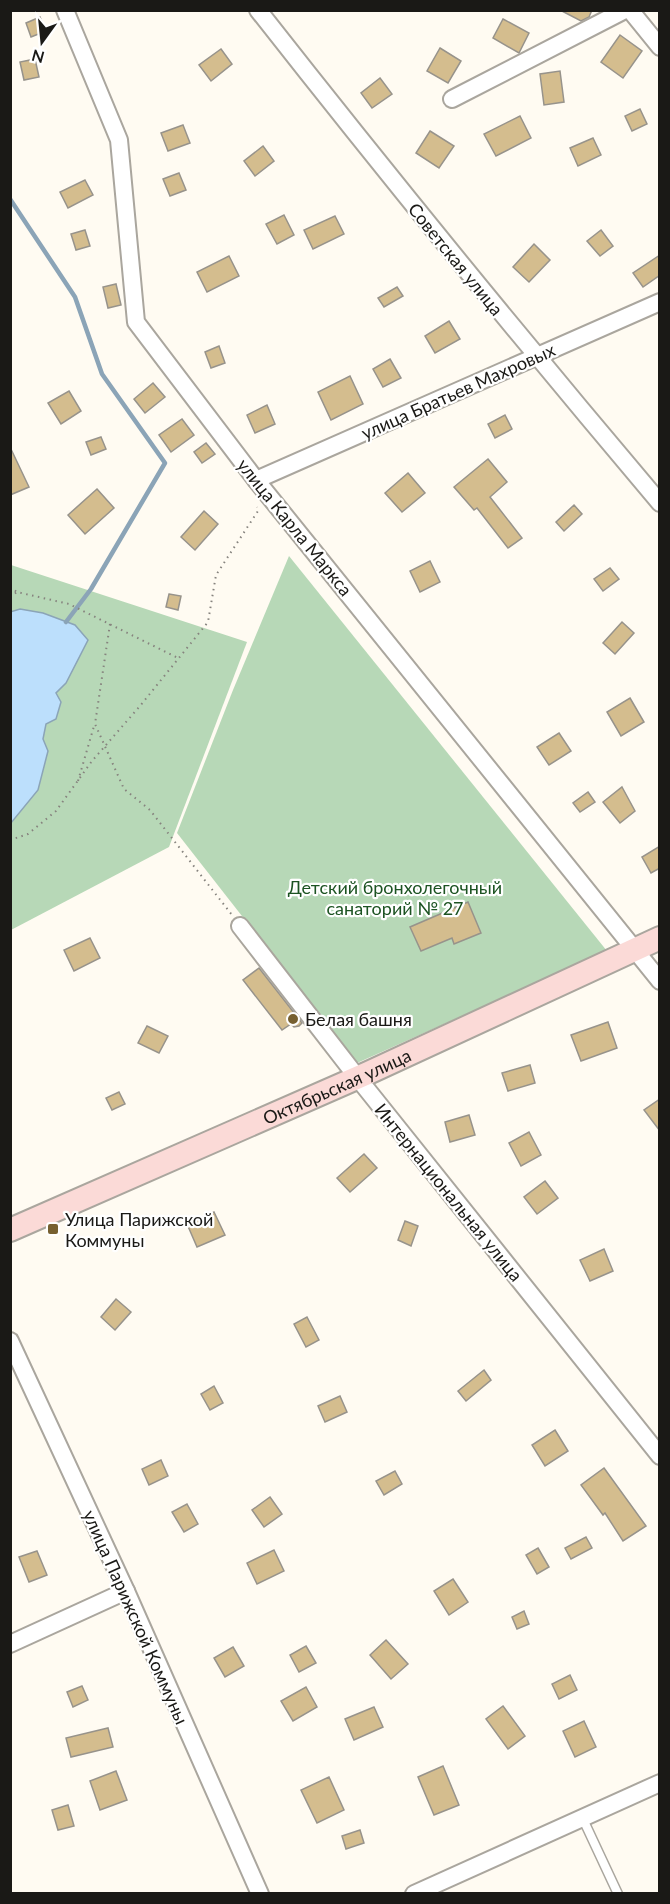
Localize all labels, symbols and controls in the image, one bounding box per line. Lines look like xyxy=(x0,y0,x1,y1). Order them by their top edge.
north arrow xyxy=(12,12,72,72)
text: N xyxy=(30,46,46,68)
street label: Советская улица xyxy=(404,198,508,320)
street label: улица Братьев Махровых xyxy=(358,338,558,444)
street label: улица Карла Маркса xyxy=(233,454,357,600)
park label: Детский бронхолегочный санаторий № 27 xyxy=(288,876,502,919)
place label: Белая башня xyxy=(305,1008,412,1030)
marker: Белая башня xyxy=(286,1012,300,1026)
street label: Октябрьская улица xyxy=(259,1044,414,1129)
street label: Интернациональная улица xyxy=(370,1099,528,1285)
place label: Улица Парижской Коммуны xyxy=(65,1208,213,1251)
marker: Улица Парижской Коммуны xyxy=(46,1222,60,1236)
street label: улица Парижской Коммуны xyxy=(79,1507,193,1727)

